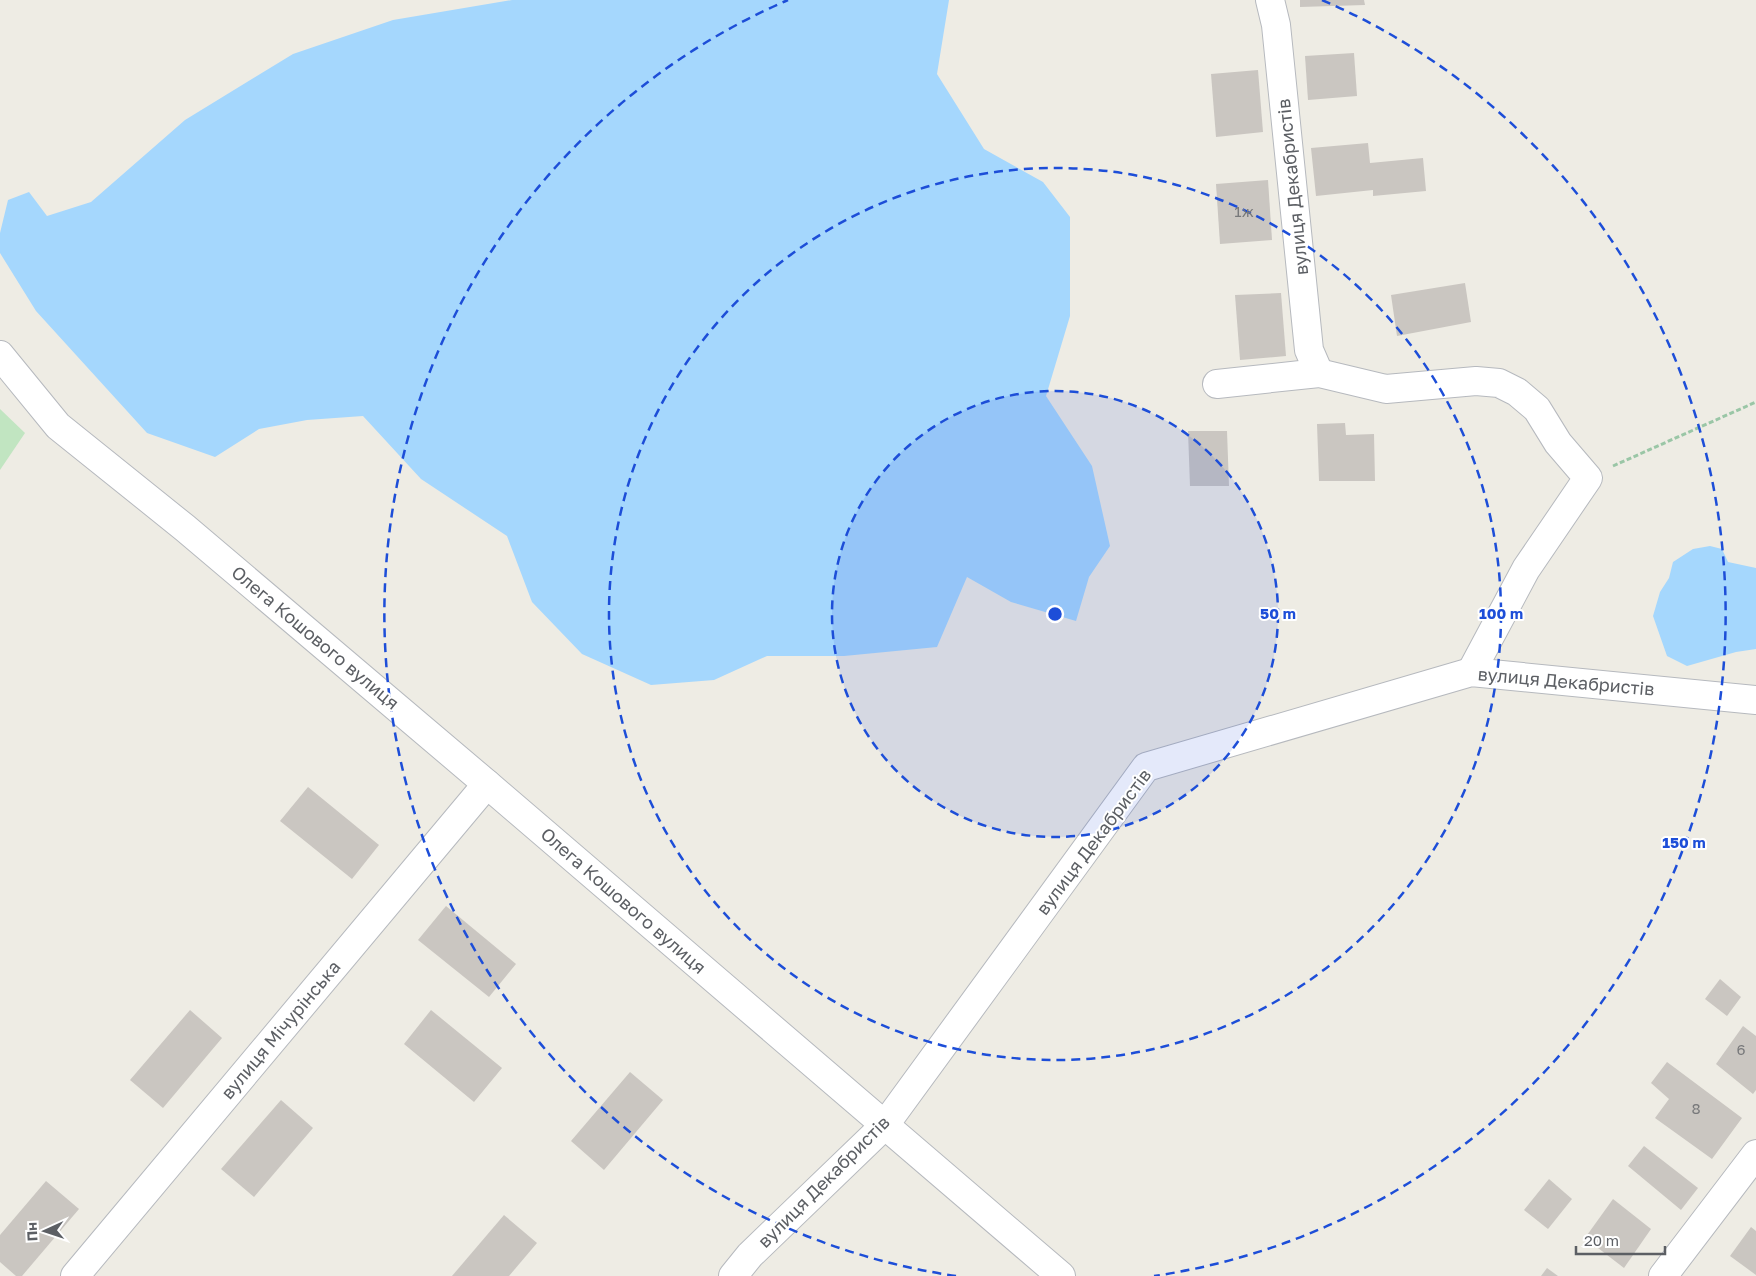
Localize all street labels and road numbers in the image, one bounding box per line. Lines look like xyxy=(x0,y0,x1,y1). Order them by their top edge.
street label: вулиця Декабристів xyxy=(1272,98,1312,276)
street label: Олега Кошового вулиця xyxy=(227,561,404,714)
street label: вулиця Декабристів xyxy=(1477,662,1655,700)
street label: вулиця Декабристів xyxy=(1031,764,1155,919)
street label: Олега Кошового вулиця xyxy=(537,822,711,978)
street label: вулиця Мічурінська xyxy=(216,956,345,1103)
street label: вулиця Декабристів xyxy=(753,1111,894,1252)

